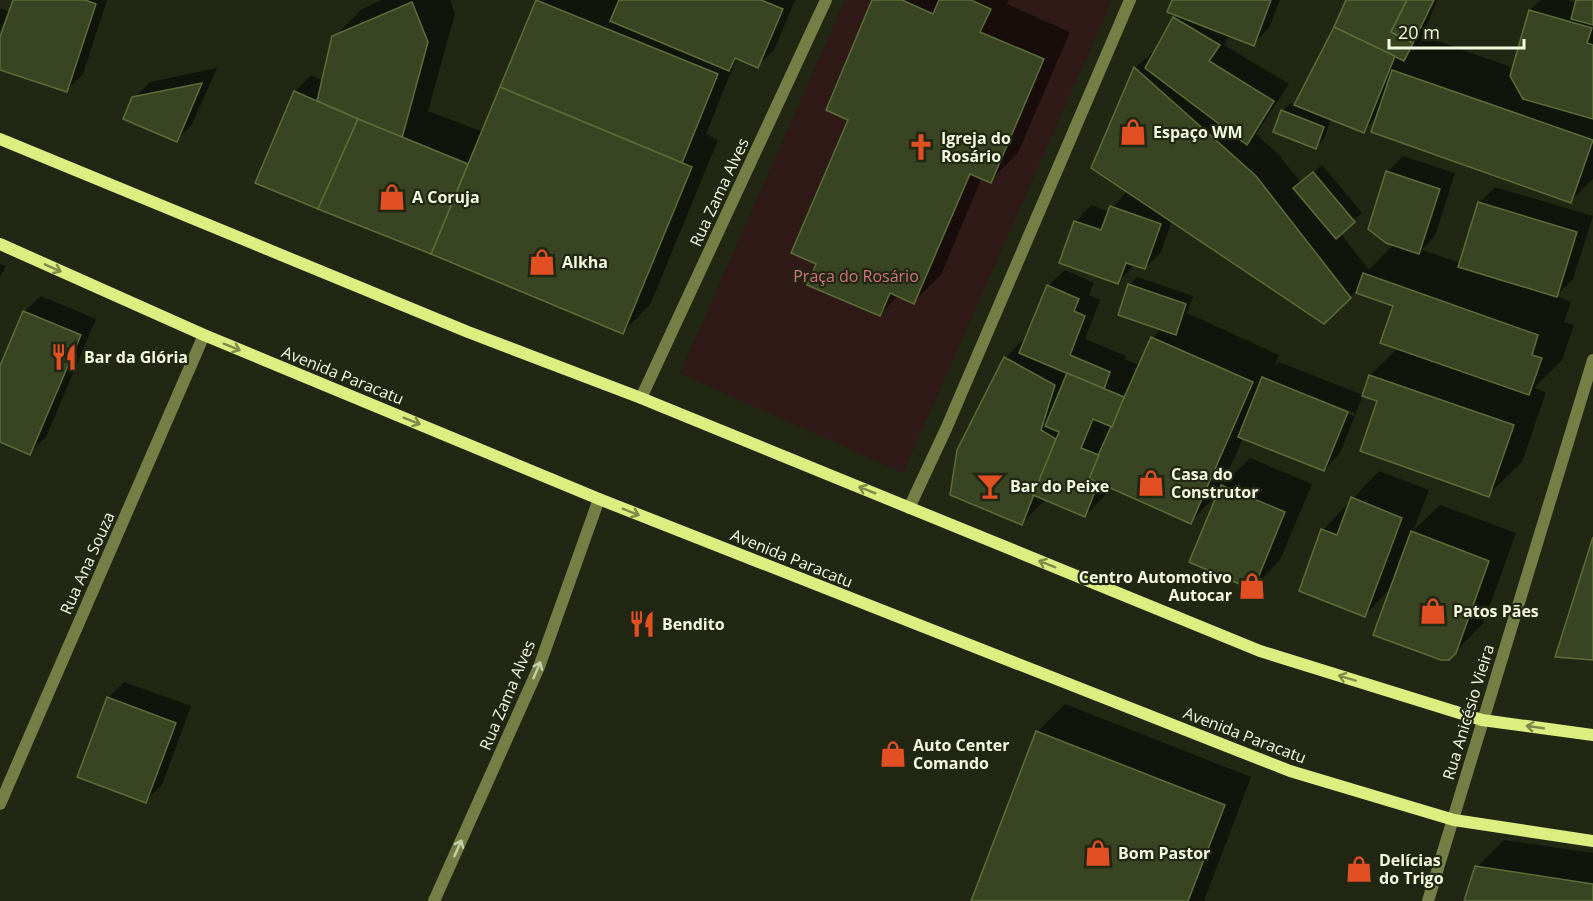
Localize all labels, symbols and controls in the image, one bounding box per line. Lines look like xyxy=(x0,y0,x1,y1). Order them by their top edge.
scale bar xyxy=(1389,12,1524,50)
text: 20 m xyxy=(1398,20,1440,44)
shop icon: Espaço WM xyxy=(1118,117,1148,147)
place label: Espaço WM xyxy=(1153,121,1243,143)
place label: Igreja do Rosário xyxy=(941,127,1011,167)
church icon: Igreja do Rosário xyxy=(906,132,936,162)
street label: Rua Zama Alves xyxy=(684,134,754,250)
shop icon: A Coruja xyxy=(377,182,407,212)
place label: A Coruja xyxy=(412,186,480,208)
shop icon: Alkha xyxy=(527,247,557,277)
place label: Alkha xyxy=(562,251,608,273)
one-way arrow xyxy=(44,262,62,274)
park label: Praça do Rosário xyxy=(793,265,919,287)
street label: Avenida Paracatu xyxy=(279,340,407,410)
restaurant icon: Bar da Glória xyxy=(49,342,79,372)
one-way arrow xyxy=(222,342,240,353)
place label: Bar da Glória xyxy=(84,346,188,368)
one-way arrow xyxy=(402,416,420,427)
place label: Casa do Construtor xyxy=(1171,463,1258,503)
shop icon: Casa do Construtor xyxy=(1136,468,1166,498)
bar icon: Bar do Peixe xyxy=(975,471,1005,501)
place label: Bar do Peixe xyxy=(1010,475,1109,497)
one-way arrow xyxy=(858,484,876,495)
one-way arrow xyxy=(621,507,640,518)
street label: Rua Ana Souza xyxy=(55,508,119,618)
street label: Avenida Paracatu xyxy=(728,523,856,593)
one-way arrow xyxy=(1038,558,1057,569)
place label: Centro Automotivo Autocar xyxy=(1079,566,1232,606)
shop icon: Centro Automotivo Autocar xyxy=(1237,571,1267,601)
shop icon: Patos Pães xyxy=(1418,596,1448,626)
place label: Patos Pães xyxy=(1453,600,1539,622)
restaurant icon: Bendito xyxy=(627,609,657,639)
place label: Bendito xyxy=(662,613,725,635)
street label: Rua Zama Alves xyxy=(474,637,540,753)
street label: Rua Anicésio Vieira xyxy=(1437,641,1499,783)
one-way arrow xyxy=(532,661,543,679)
one-way arrow xyxy=(1338,672,1357,683)
street label: Avenida Paracatu xyxy=(1180,701,1310,769)
one-way arrow xyxy=(1526,721,1545,732)
place label: Auto Center Comando xyxy=(913,734,1009,774)
shop icon: Auto Center Comando xyxy=(878,739,908,769)
shop icon: Bom Pastor xyxy=(1083,838,1113,868)
one-way arrow xyxy=(452,839,464,857)
place label: Bom Pastor xyxy=(1118,842,1210,864)
place label: Delícias do Trigo xyxy=(1379,849,1444,889)
shop icon: Delícias do Trigo xyxy=(1344,854,1374,884)

